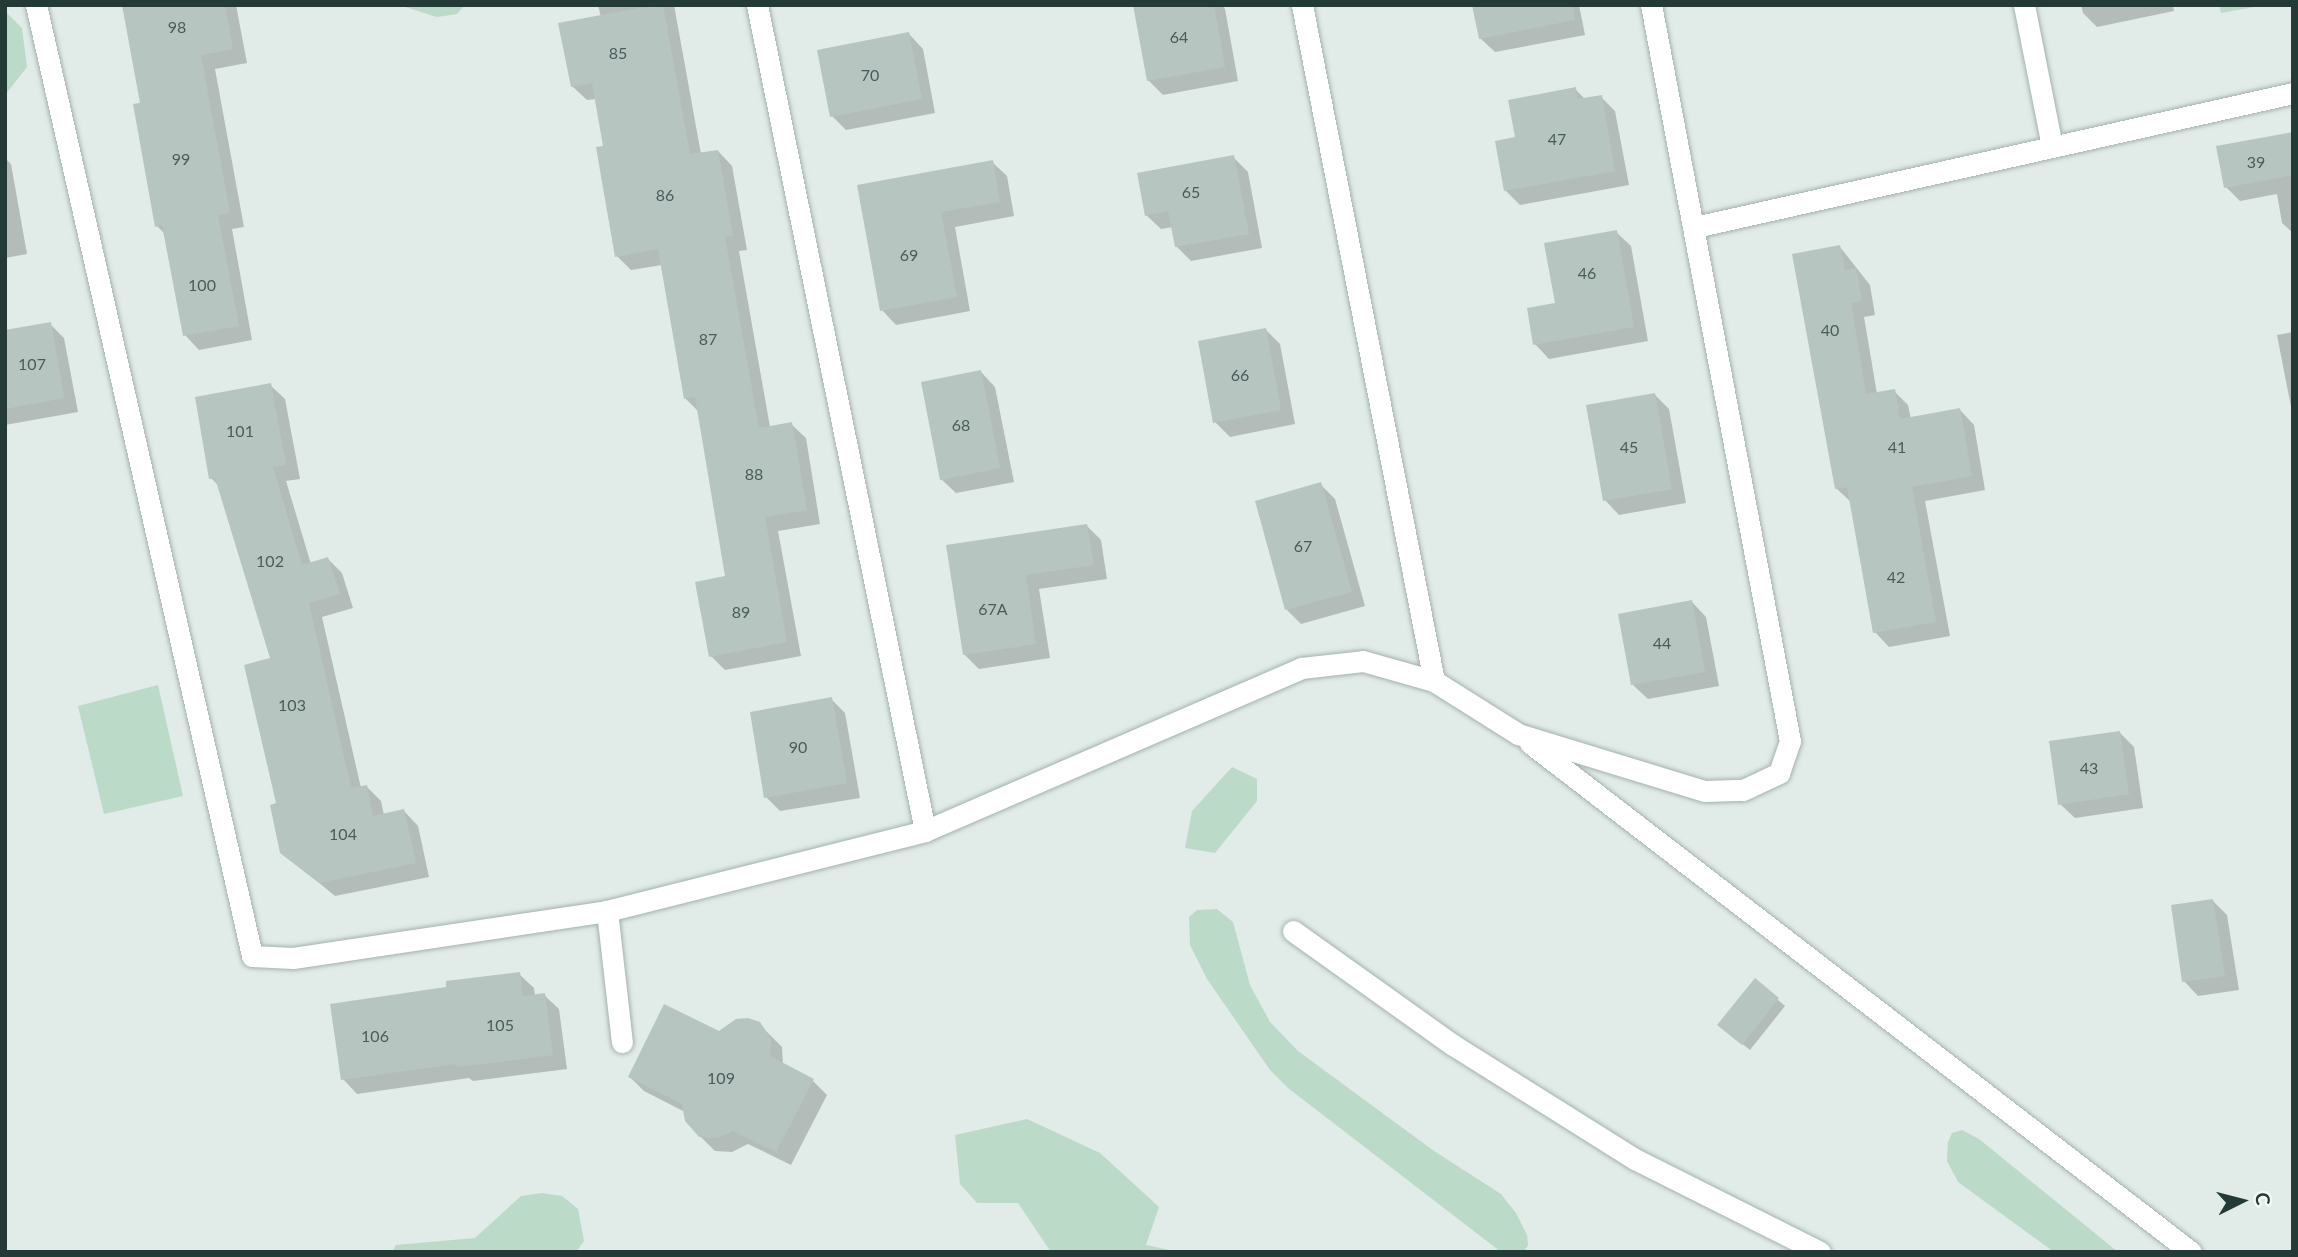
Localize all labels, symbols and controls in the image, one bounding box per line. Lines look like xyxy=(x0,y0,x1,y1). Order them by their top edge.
house number: 98 xyxy=(168,17,186,37)
house number: 64 xyxy=(1170,27,1188,47)
house number: 85 xyxy=(609,43,627,63)
house number: 70 xyxy=(861,65,879,85)
house number: 47 xyxy=(1548,129,1566,149)
house number: 99 xyxy=(172,149,190,169)
house number: 39 xyxy=(2247,152,2265,172)
house number: 65 xyxy=(1182,182,1200,202)
house number: 86 xyxy=(656,185,674,205)
house number: 69 xyxy=(900,245,918,265)
house number: 46 xyxy=(1578,263,1596,283)
house number: 100 xyxy=(188,275,216,295)
house number: 40 xyxy=(1821,320,1839,340)
house number: 87 xyxy=(699,329,717,349)
house number: 107 xyxy=(18,354,46,374)
house number: 66 xyxy=(1231,365,1249,385)
house number: 68 xyxy=(952,415,970,435)
house number: 101 xyxy=(226,421,254,441)
house number: 45 xyxy=(1620,437,1638,457)
house number: 41 xyxy=(1888,437,1906,457)
house number: 88 xyxy=(745,464,763,484)
house number: 67 xyxy=(1294,536,1312,556)
house number: 102 xyxy=(256,551,284,571)
house number: 42 xyxy=(1887,567,1905,587)
house number: 67А xyxy=(978,599,1008,619)
house number: 89 xyxy=(732,602,750,622)
house number: 44 xyxy=(1653,633,1671,653)
house number: 103 xyxy=(278,695,306,715)
house number: 90 xyxy=(789,737,807,757)
house number: 43 xyxy=(2080,758,2098,778)
house number: 104 xyxy=(329,824,357,844)
house number: 105 xyxy=(486,1015,514,1035)
house number: 106 xyxy=(361,1026,389,1046)
house number: 109 xyxy=(707,1068,735,1088)
north arrow xyxy=(2207,1166,2277,1236)
text: С xyxy=(2251,1191,2275,1206)

